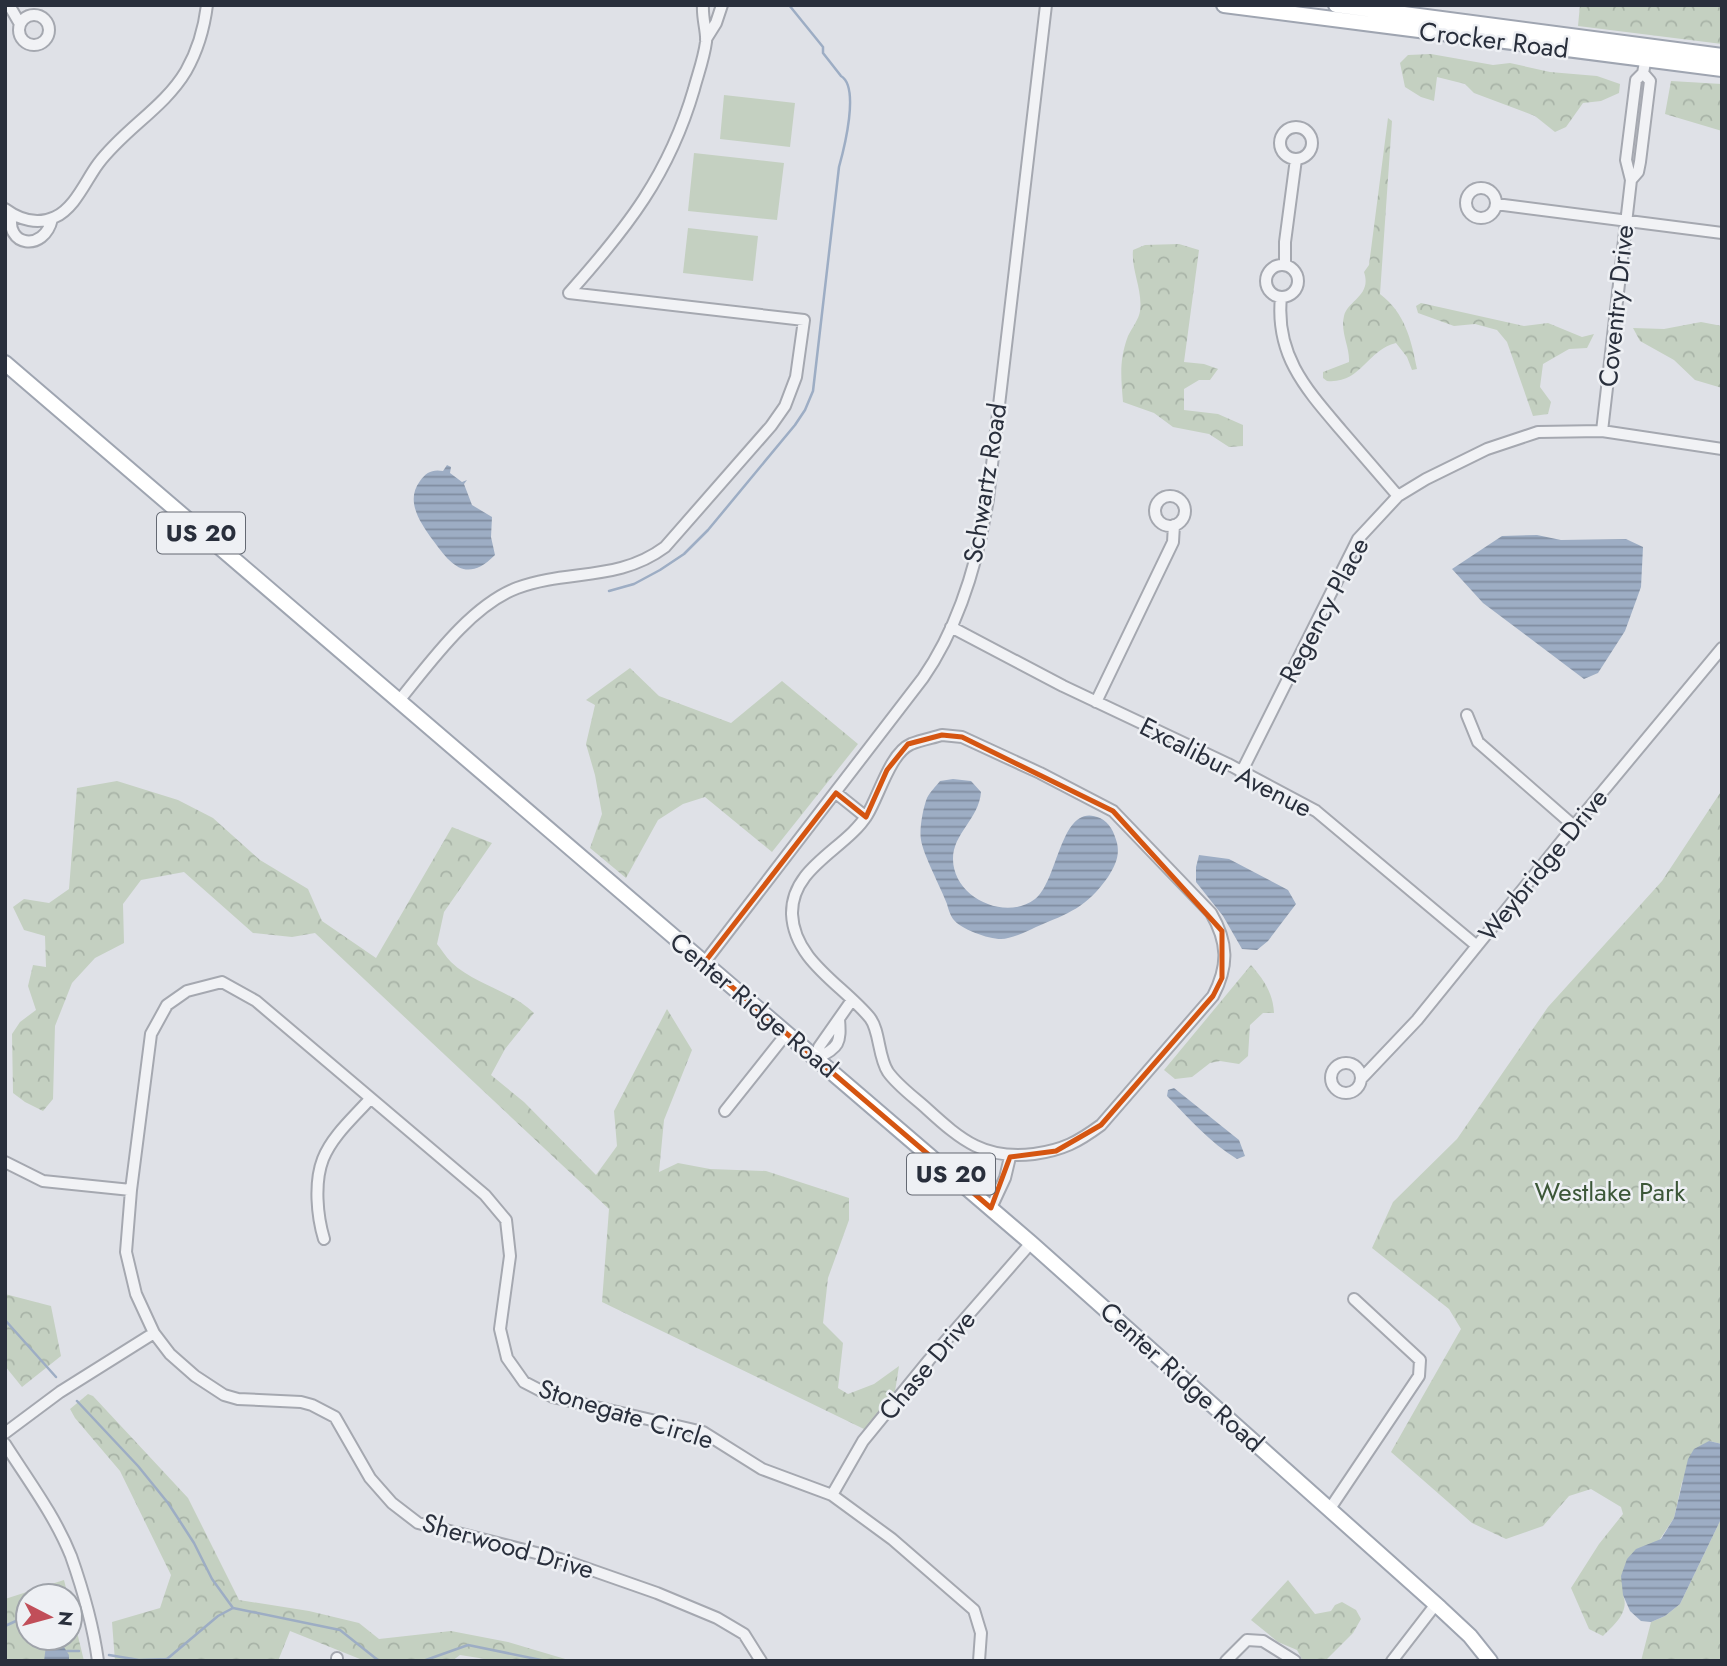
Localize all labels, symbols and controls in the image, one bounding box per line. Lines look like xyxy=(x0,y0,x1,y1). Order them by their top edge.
street label: Crocker Road xyxy=(1417,12,1571,68)
street label: Coventry Drive xyxy=(1589,223,1643,389)
street label: Schwartz Road xyxy=(954,400,1016,566)
road number: US 20 xyxy=(157,512,245,554)
street label: Regency Place xyxy=(1270,530,1378,690)
street label: Excalibur Avenue xyxy=(1133,707,1319,827)
street label: Weybridge Drive xyxy=(1469,780,1617,950)
street label: Center Ridge Road xyxy=(662,923,846,1087)
road number: US 20 xyxy=(907,1154,995,1194)
park label: Westlake Park xyxy=(1535,1173,1686,1211)
street label: Center Ridge Road xyxy=(1091,1293,1273,1461)
street label: Chase Drive xyxy=(870,1302,984,1428)
street label: Stonegate Circle xyxy=(534,1369,718,1459)
street label: Sherwood Drive xyxy=(418,1503,598,1589)
north arrow xyxy=(14,1582,84,1652)
text: N xyxy=(51,1610,80,1628)

